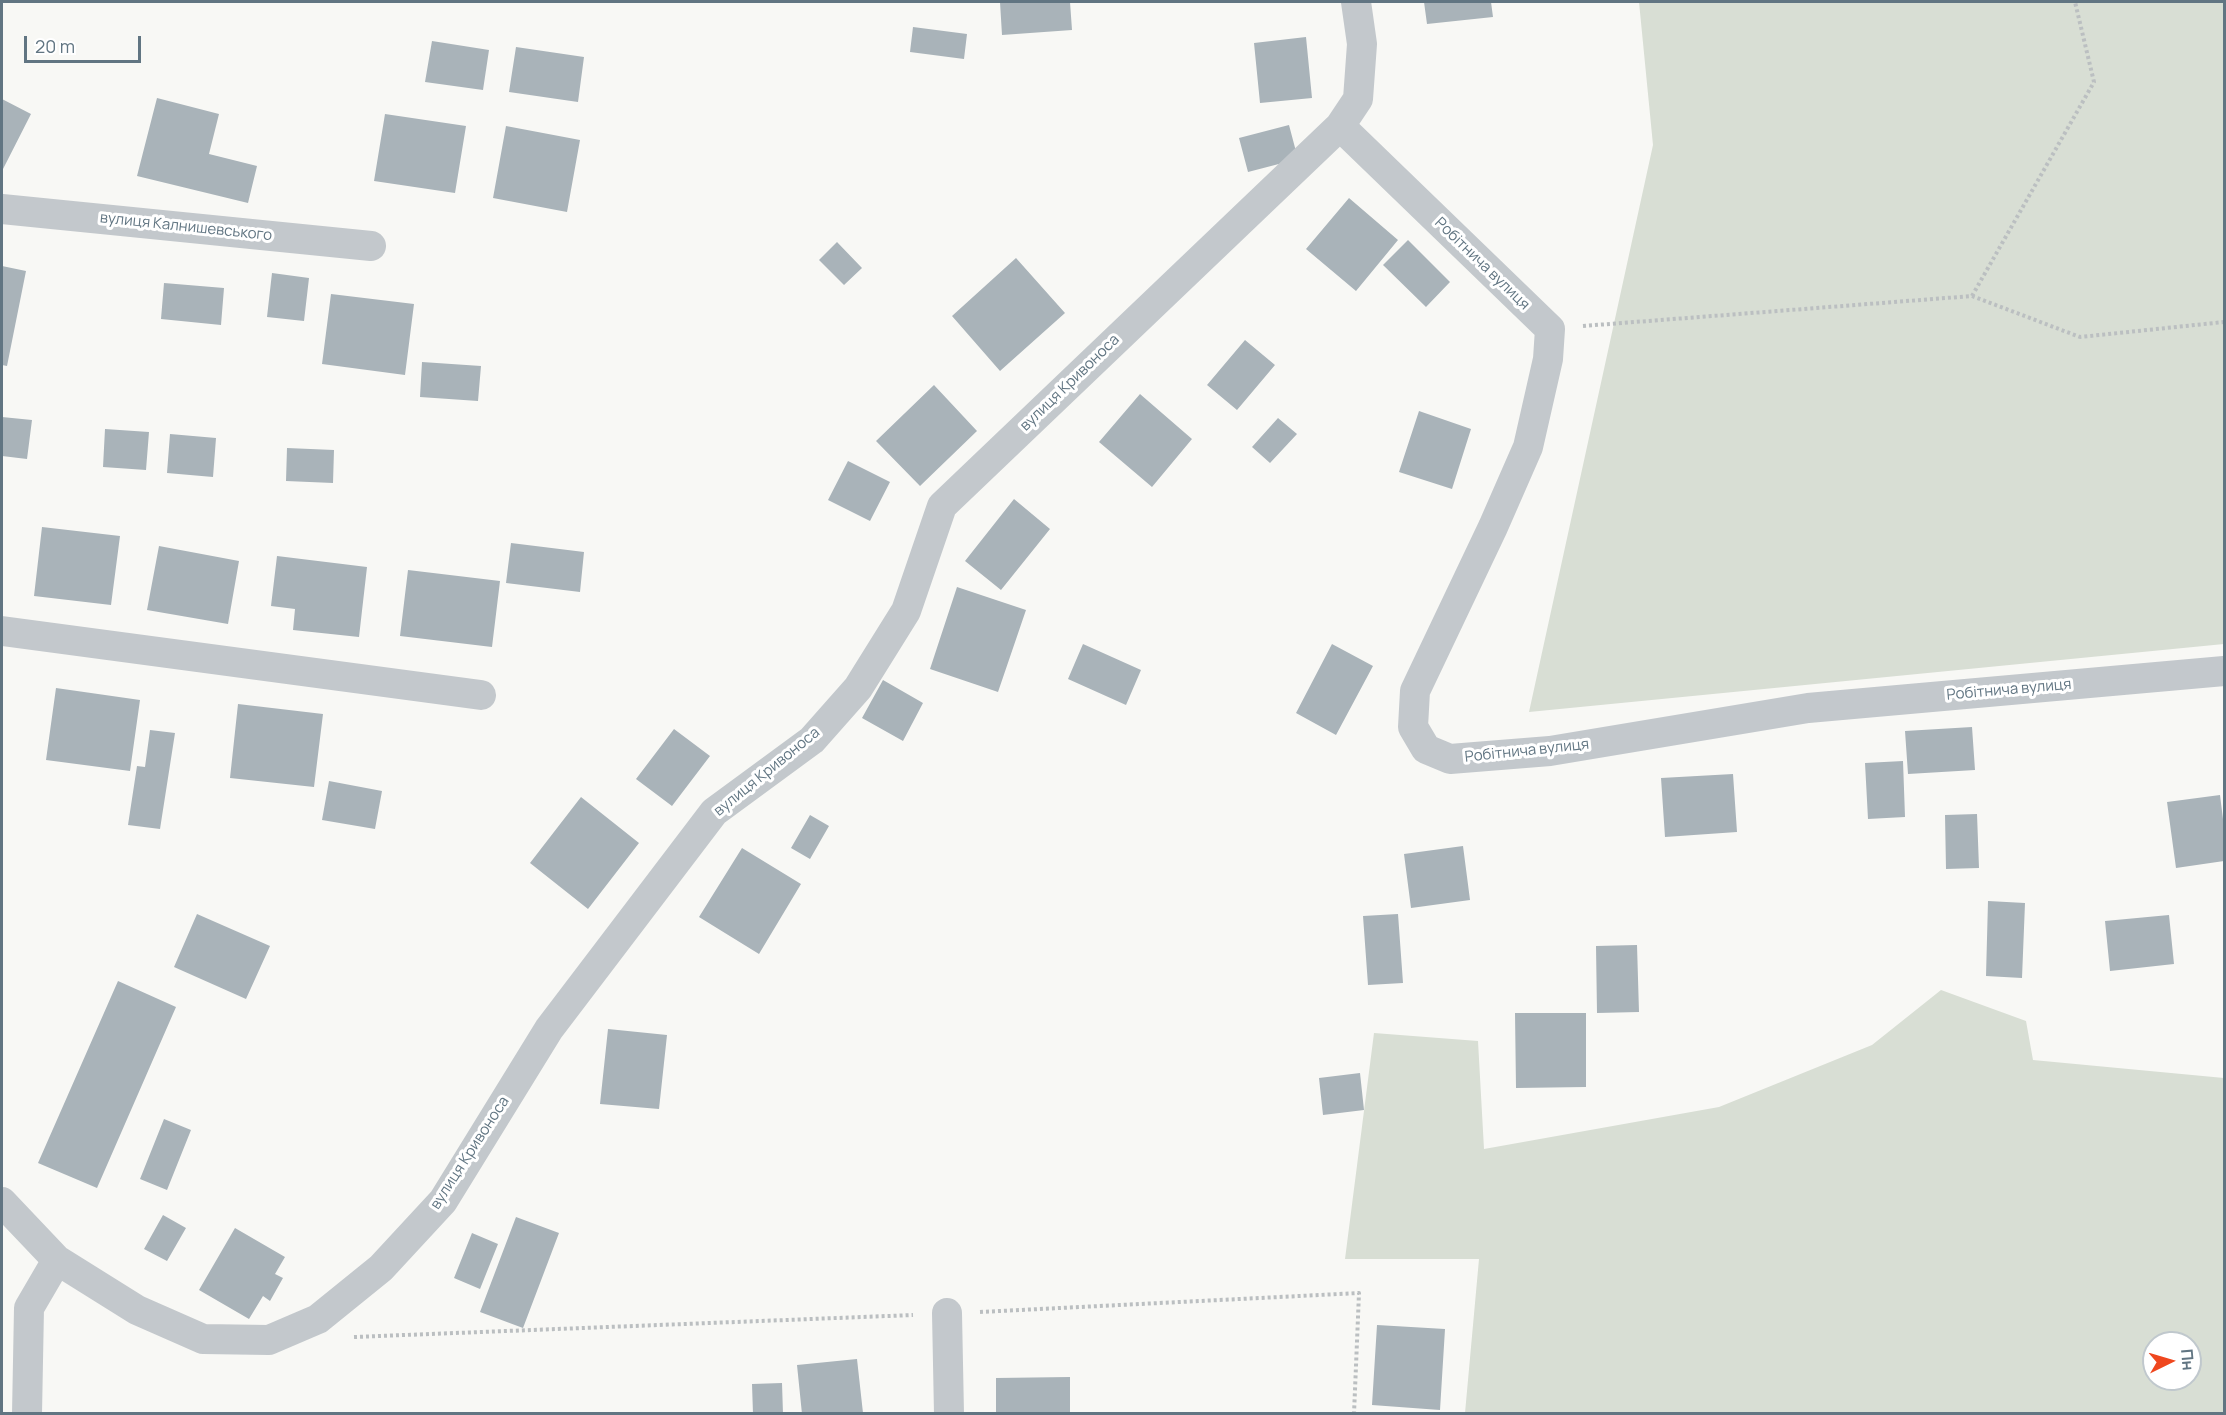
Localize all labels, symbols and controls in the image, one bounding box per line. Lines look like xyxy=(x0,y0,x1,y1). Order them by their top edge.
scale bar xyxy=(27,24,144,62)
text: 20 m xyxy=(35,34,75,58)
street label: вулиця Калнишевського xyxy=(99,209,273,245)
street label: Робітнича вулиця xyxy=(1431,214,1533,314)
street label: вулиця Кривоноса xyxy=(1017,331,1123,435)
street label: Робітнича вулиця xyxy=(1946,676,2072,704)
street label: вулиця Кривоноса xyxy=(710,724,824,820)
street label: Робітнича вулиця xyxy=(1464,736,1590,766)
street label: вулиця Кривоноса xyxy=(427,1093,513,1213)
north arrow xyxy=(2142,1331,2202,1391)
text: Пн xyxy=(2176,1348,2200,1371)

